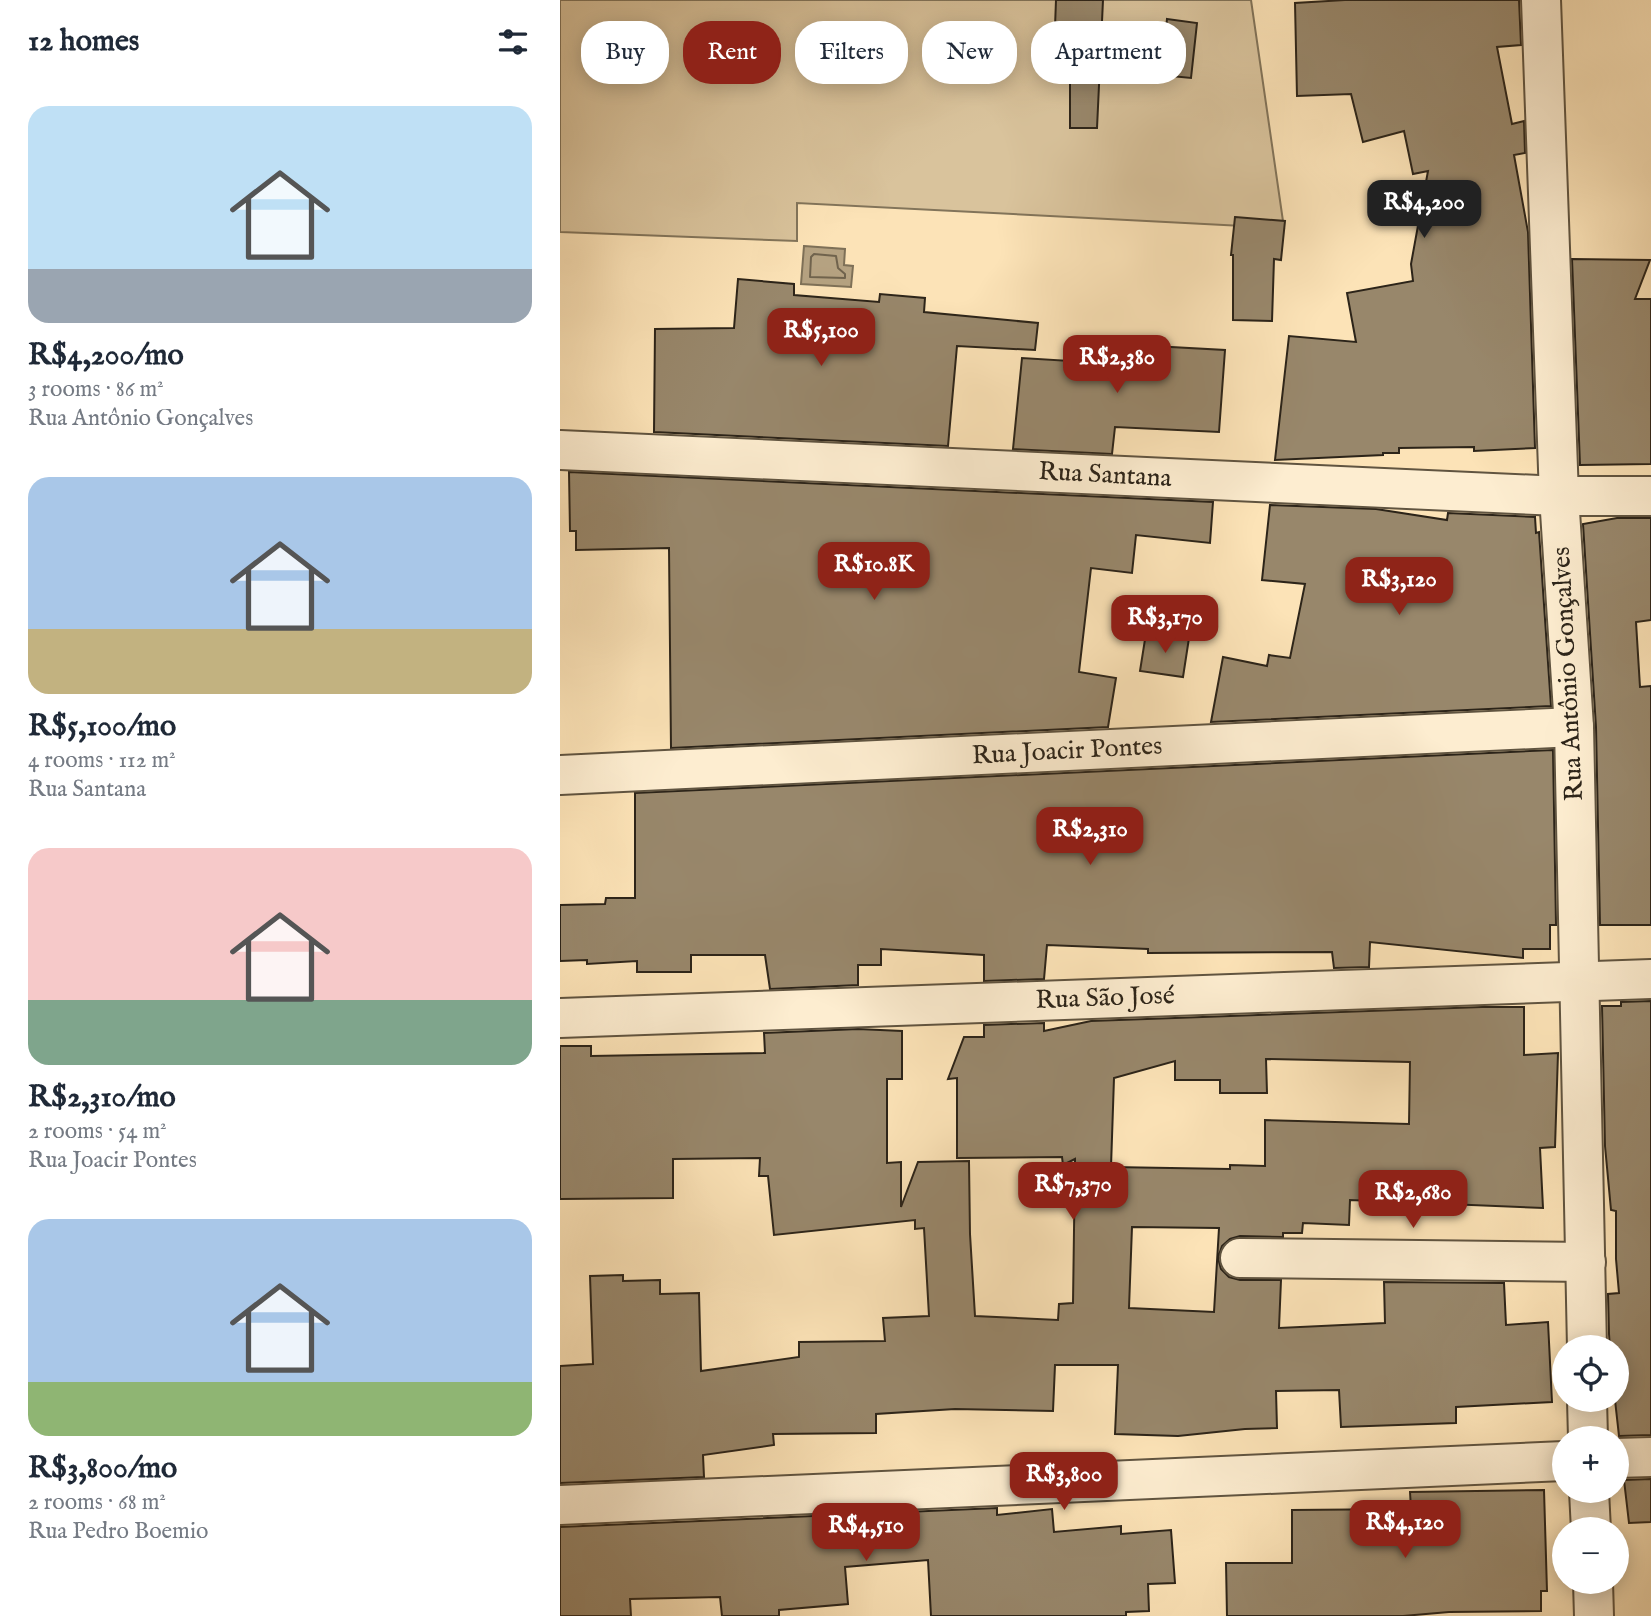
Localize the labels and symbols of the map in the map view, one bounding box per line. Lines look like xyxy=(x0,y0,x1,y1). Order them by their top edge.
pin: R$4,200 xyxy=(1359,180,1489,240)
pin: R$5,100 xyxy=(756,308,886,368)
pin: R$2,380 xyxy=(1052,336,1182,395)
street label: Rua Santana xyxy=(1037,455,1173,495)
pin: R$10.8K xyxy=(809,542,939,602)
street label: Rua Antônio Gonçalves xyxy=(1545,546,1591,802)
pin: R$3,120 xyxy=(1334,558,1464,617)
pin: R$3,170 xyxy=(1100,596,1230,655)
street label: Rua Joacir Pontes xyxy=(971,730,1163,772)
pin: R$2,310 xyxy=(1025,808,1155,867)
street label: Rua São José xyxy=(1035,979,1175,1017)
pin: R$7,370 xyxy=(1008,1162,1138,1222)
pin: R$2,680 xyxy=(1348,1170,1478,1230)
pin: R$3,800 xyxy=(999,1452,1129,1512)
pin: R$4,120 xyxy=(1340,1500,1470,1560)
pin: R$4,510 xyxy=(801,1504,931,1563)

